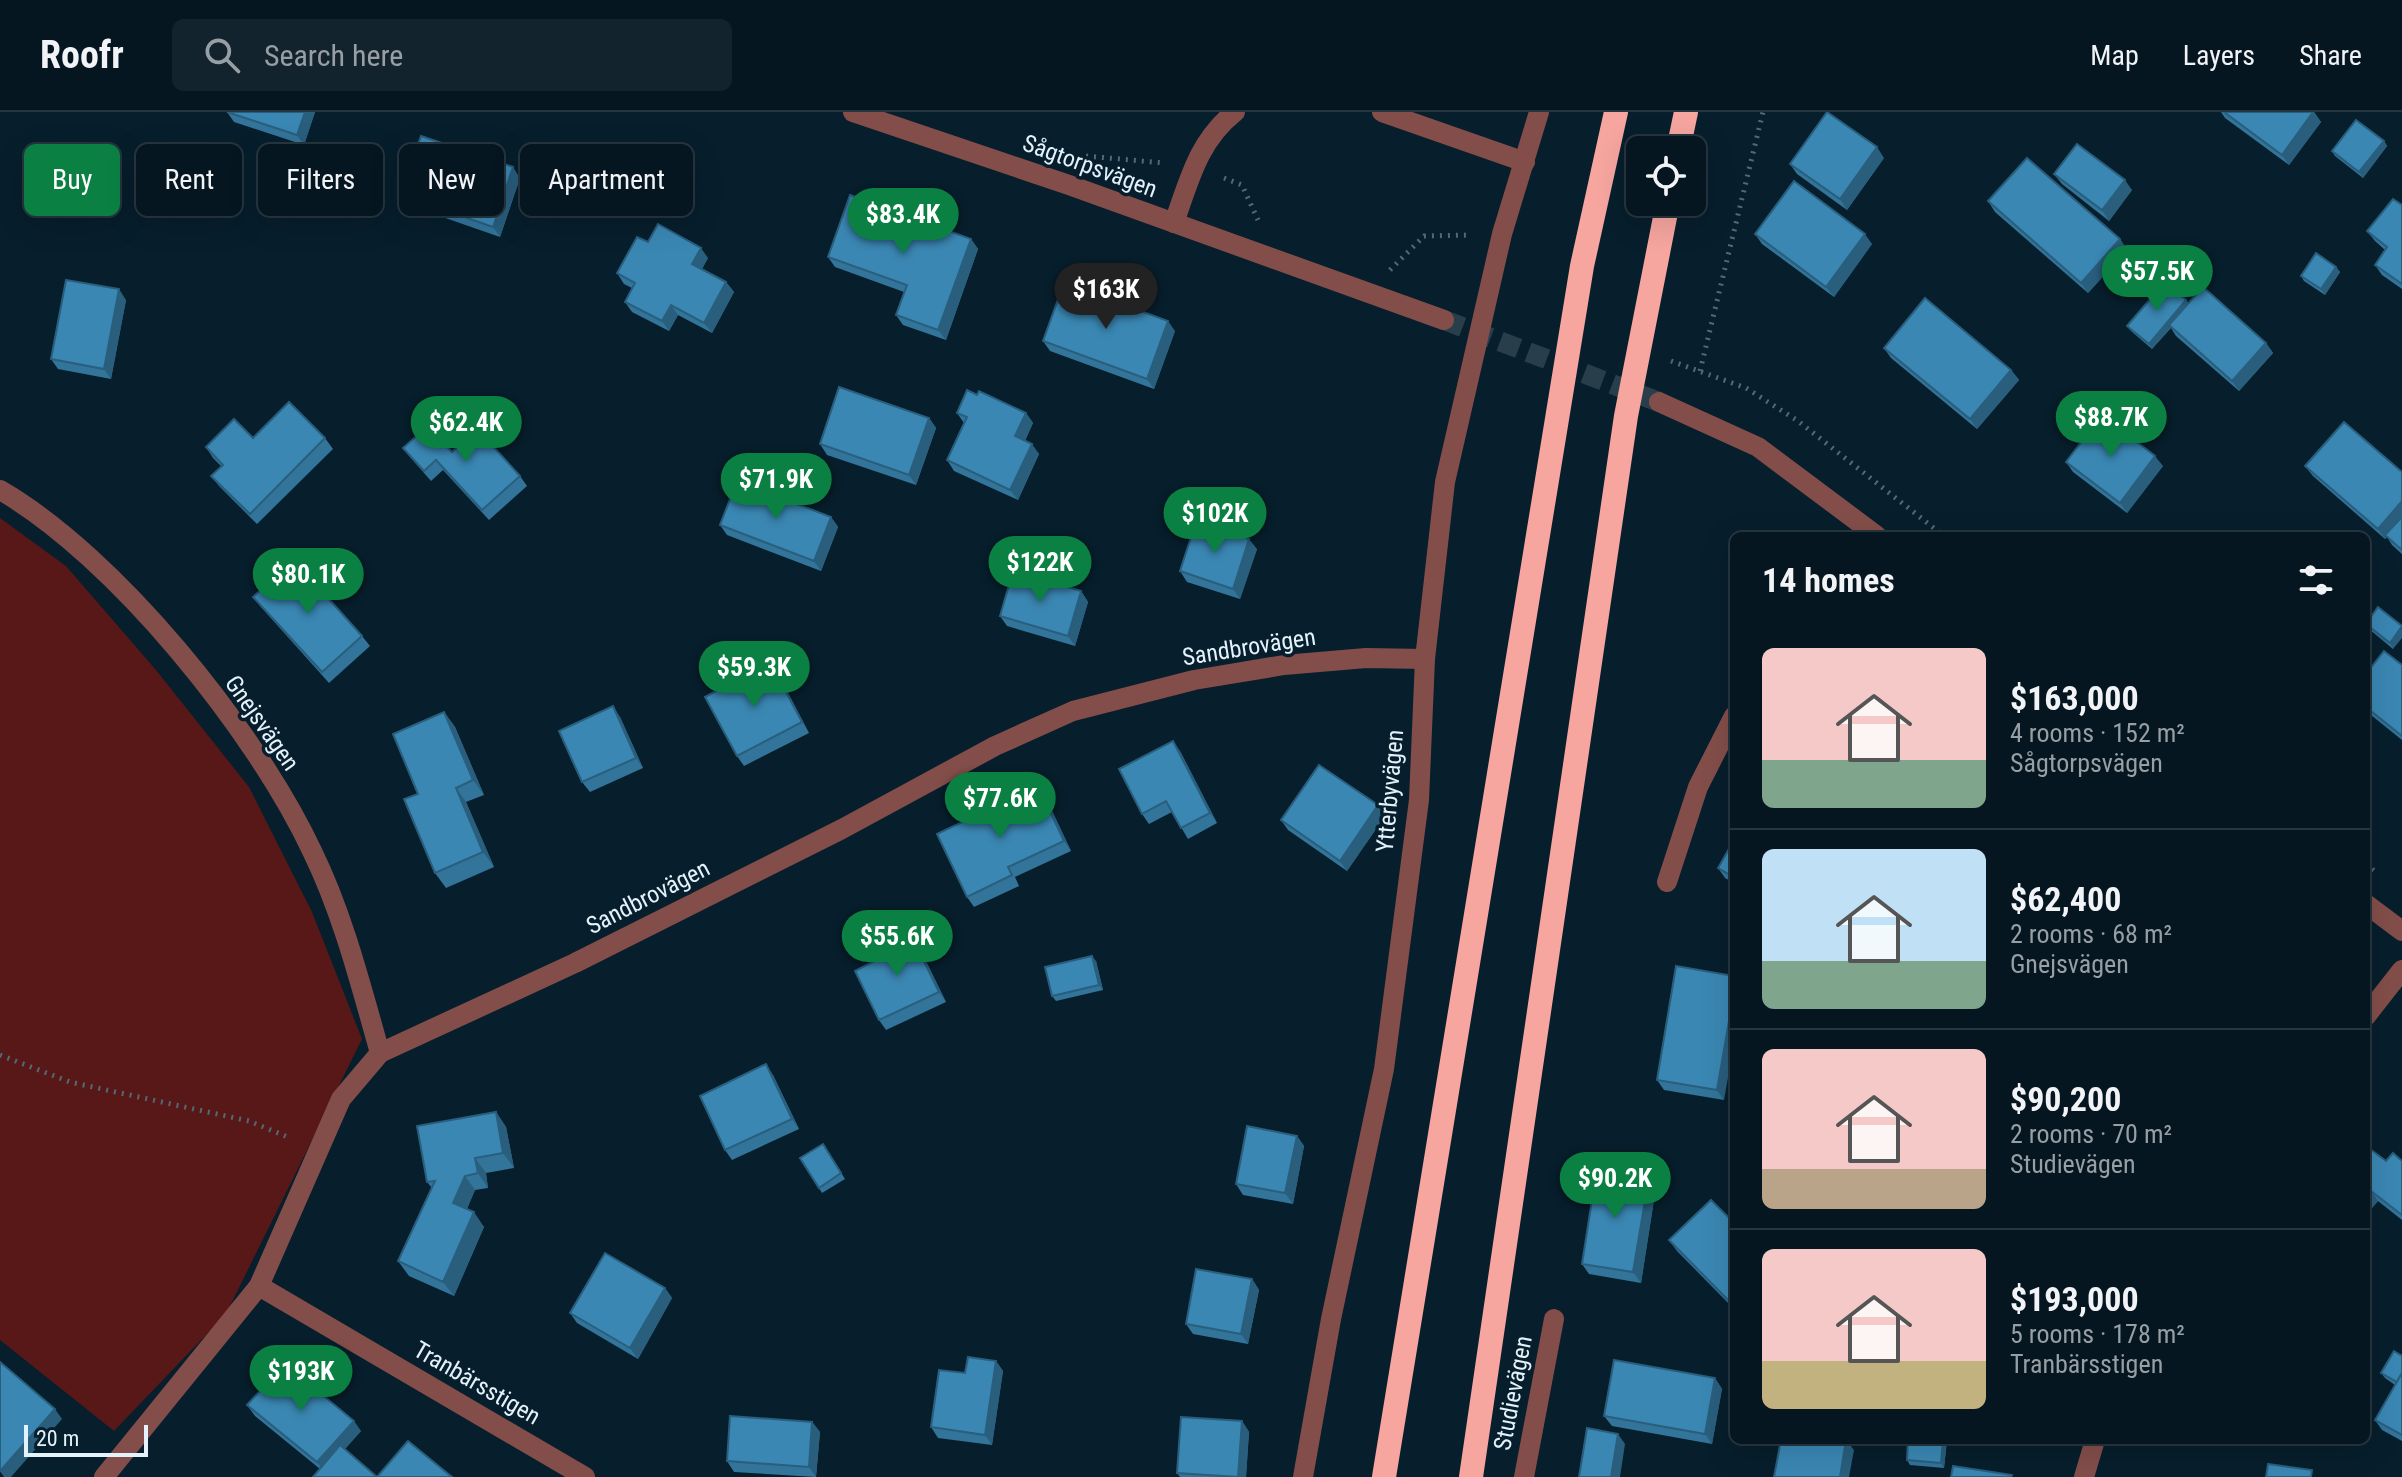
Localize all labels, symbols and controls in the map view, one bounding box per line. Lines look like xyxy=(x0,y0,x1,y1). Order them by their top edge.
search box xyxy=(172,19,732,91)
text: Roofr xyxy=(40,33,124,77)
icon: search xyxy=(200,33,244,77)
text: Search here xyxy=(264,38,403,73)
text: Map xyxy=(2090,39,2139,72)
text: Layers xyxy=(2183,39,2255,72)
text: Share xyxy=(2299,39,2362,72)
street label: Sågtorpsvägen xyxy=(1019,129,1161,203)
map controls xyxy=(1626,136,1706,216)
button: locate xyxy=(1626,136,1706,216)
chip: Buy xyxy=(24,144,120,216)
chip: Rent xyxy=(136,144,242,216)
chip: Filters xyxy=(258,144,383,216)
chip: New xyxy=(399,144,504,216)
chip: Apartment xyxy=(520,144,693,216)
pin: $83.4K xyxy=(838,188,968,256)
text: $83.4K xyxy=(866,199,940,229)
pin: $57.5K xyxy=(2092,245,2222,313)
text: $57.5K xyxy=(2120,256,2194,286)
pin: $163K xyxy=(1050,263,1162,331)
text: $163K xyxy=(1073,274,1139,304)
pin: $88.7K xyxy=(2046,391,2176,459)
pin: $62.4K xyxy=(401,396,531,464)
text: $88.7K xyxy=(2074,402,2148,432)
text: $62.4K xyxy=(429,407,503,437)
pin: $71.9K xyxy=(711,453,841,521)
text: $71.9K xyxy=(739,464,813,494)
pin: $102K xyxy=(1159,487,1271,555)
text: $102K xyxy=(1182,498,1248,528)
pin: $122K xyxy=(984,536,1096,604)
text: $122K xyxy=(1007,547,1073,577)
pin: $80.1K xyxy=(243,548,373,616)
icon: filters xyxy=(2294,558,2338,602)
text: $80.1K xyxy=(271,559,345,589)
text: 14 homes xyxy=(1762,560,1895,600)
street label: Sandbrovägen xyxy=(1180,623,1318,671)
pin: $59.3K xyxy=(689,641,819,709)
text: $59.3K xyxy=(717,652,791,682)
street label: Gnejsvägen xyxy=(219,670,305,776)
text: $163,000 xyxy=(2010,678,2139,718)
icon: home xyxy=(1826,680,1922,776)
text: 4 rooms · 152 m² xyxy=(2010,718,2185,748)
street label: Ytterbyvägen xyxy=(1371,728,1409,854)
text: Sågtorpsvägen xyxy=(2010,748,2163,778)
pin: $77.6K xyxy=(935,772,1065,840)
text: $77.6K xyxy=(963,783,1037,813)
street label: Sandbrovägen xyxy=(582,854,714,940)
text: $62,400 xyxy=(2010,879,2121,919)
icon: home xyxy=(1826,881,1922,977)
pin: $55.6K xyxy=(832,910,962,978)
text: 2 rooms · 68 m² xyxy=(2010,919,2172,949)
text: $55.6K xyxy=(860,921,934,951)
text: Gnejsvägen xyxy=(2010,949,2129,979)
text: $90,200 xyxy=(2010,1079,2121,1119)
icon: home xyxy=(1826,1081,1922,1177)
text: 2 rooms · 70 m² xyxy=(2010,1119,2172,1149)
text: Studievägen xyxy=(2010,1149,2136,1179)
pin: $90.2K xyxy=(1550,1152,1680,1220)
text: $90.2K xyxy=(1578,1163,1652,1193)
text: $193,000 xyxy=(2010,1279,2139,1319)
icon: home xyxy=(1826,1281,1922,1377)
text: 5 rooms · 178 m² xyxy=(2010,1319,2185,1349)
street label: Studievägen xyxy=(1488,1333,1538,1453)
street label: Tranbärsstigen xyxy=(409,1336,545,1430)
pin: $193K xyxy=(245,1345,357,1413)
text: Tranbärsstigen xyxy=(2010,1349,2163,1379)
text: $193K xyxy=(268,1356,334,1386)
scale bar xyxy=(24,1421,148,1457)
text: 20 m xyxy=(36,1426,79,1451)

